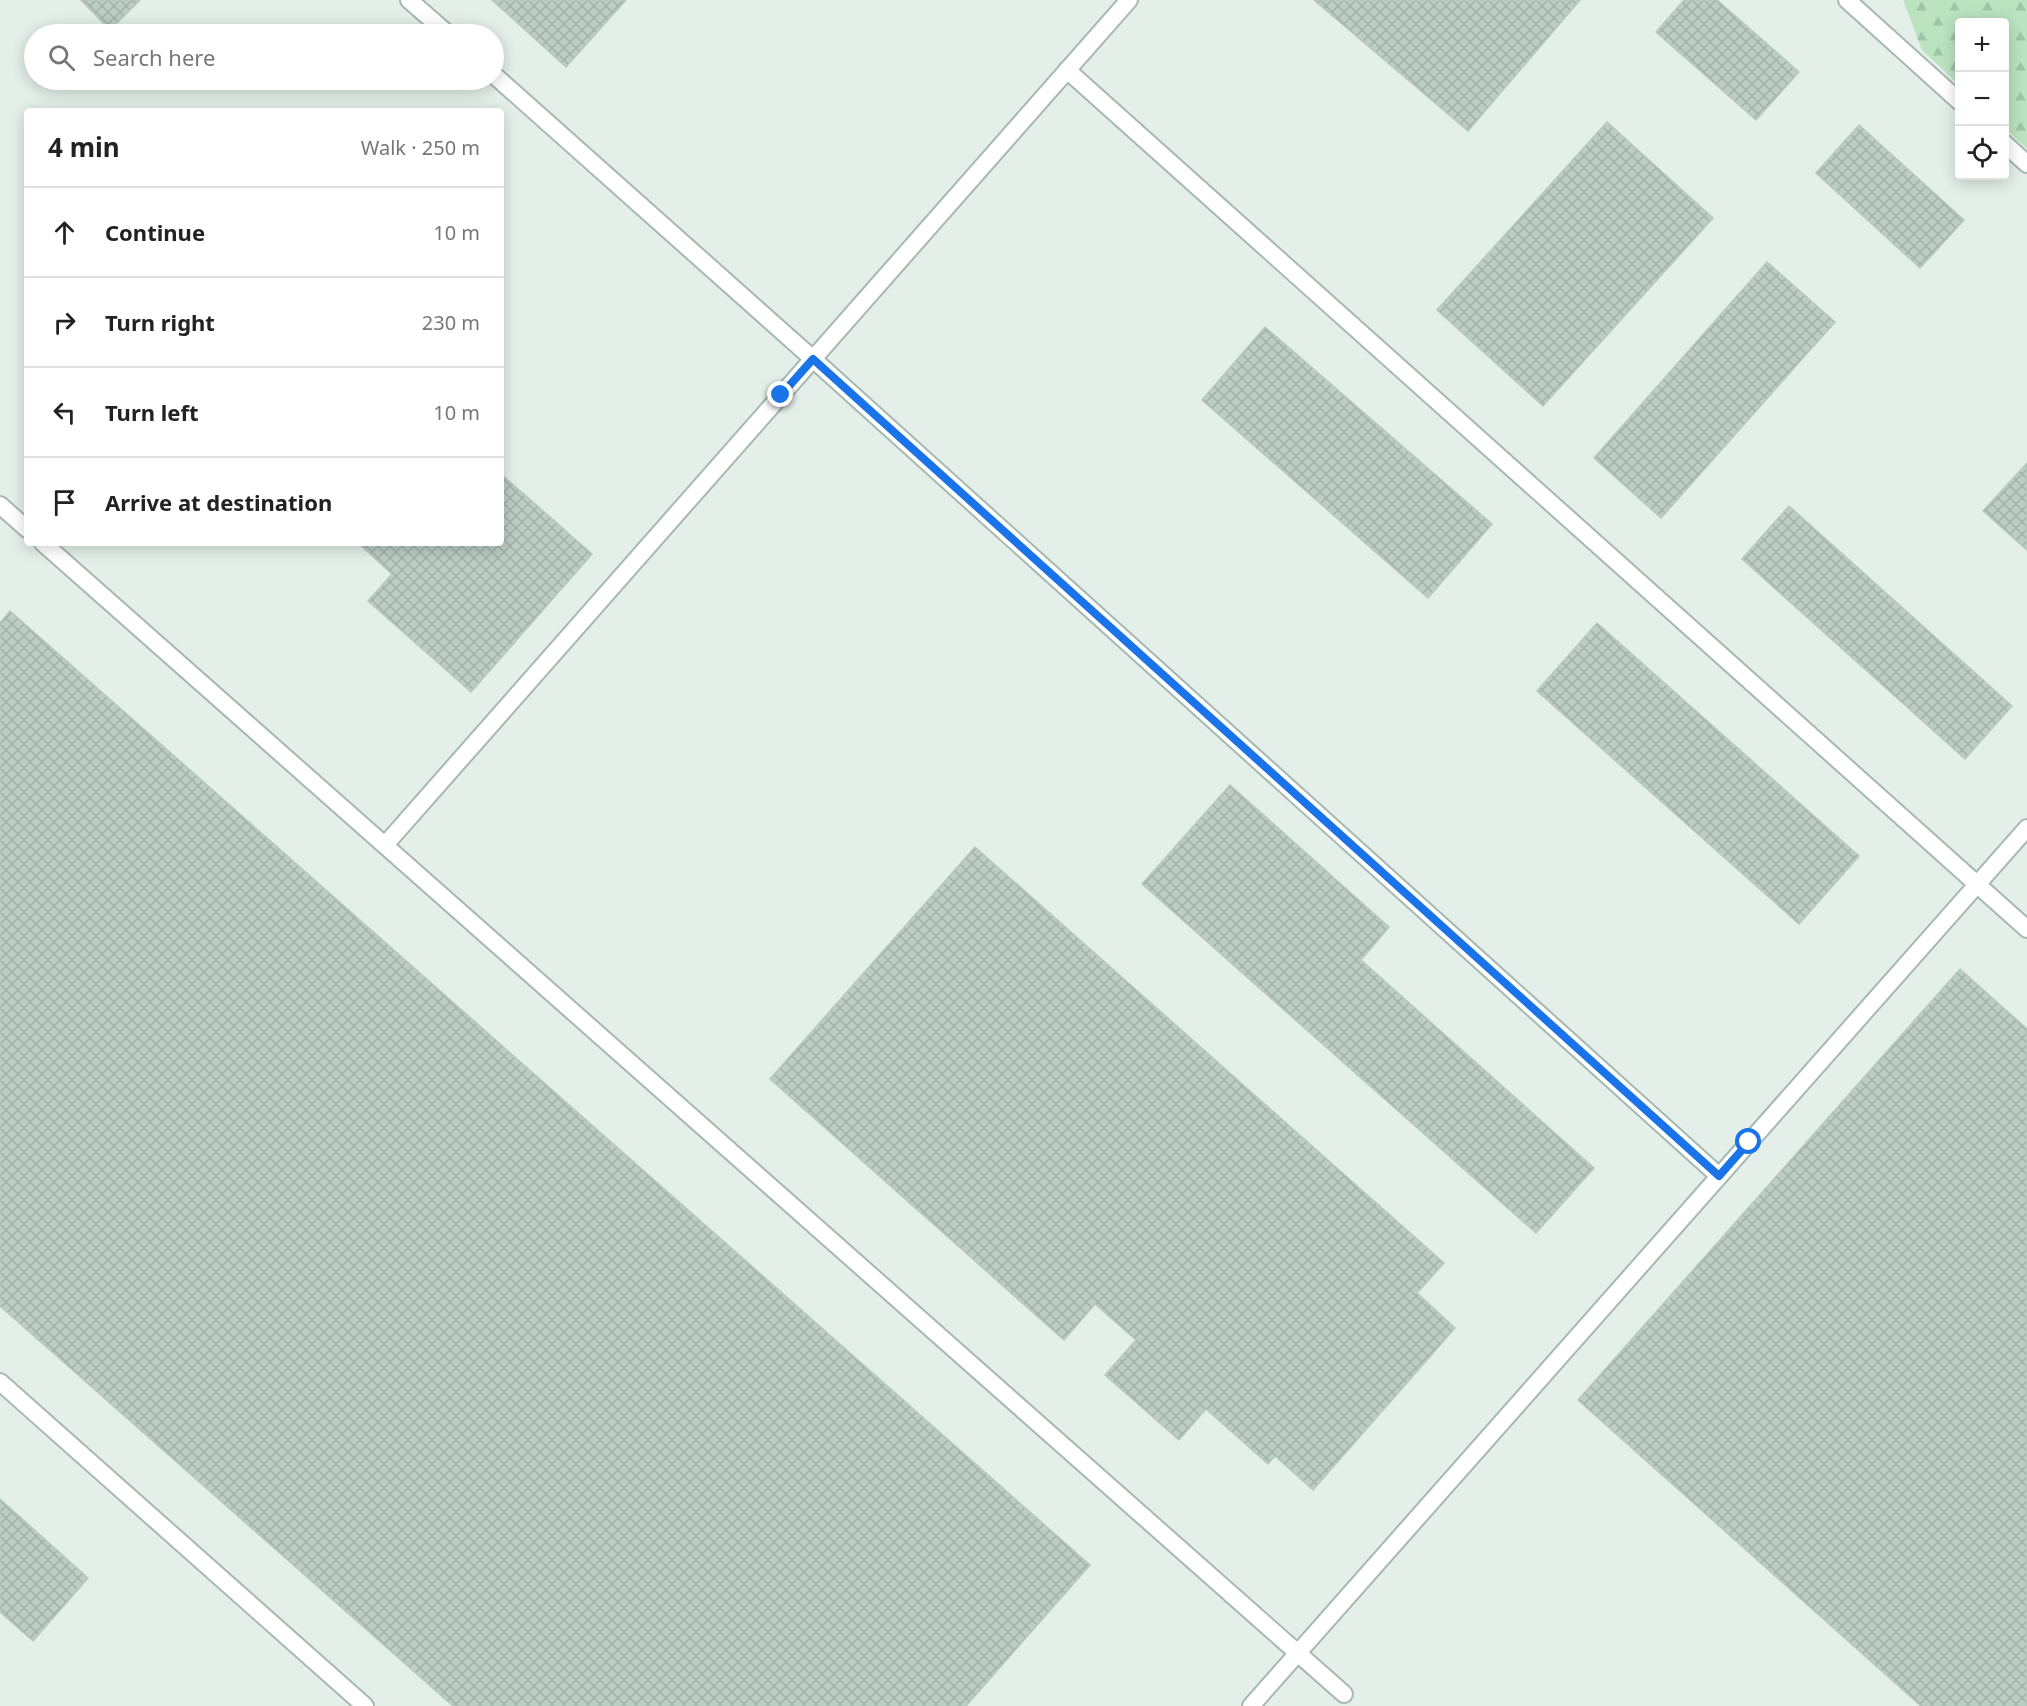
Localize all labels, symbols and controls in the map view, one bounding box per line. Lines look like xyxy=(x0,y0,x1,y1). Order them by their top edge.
map controls xyxy=(1955,18,2009,180)
button: + xyxy=(1955,18,2009,72)
search box xyxy=(24,24,504,90)
icon: search xyxy=(45,41,78,74)
text: Search here xyxy=(93,42,215,72)
button: − xyxy=(1955,72,2009,126)
button: locate xyxy=(1955,126,2009,180)
text: 4 min xyxy=(48,129,120,165)
text: Walk · 250 m xyxy=(361,134,480,161)
icon: ahead xyxy=(48,216,81,249)
text: Continue xyxy=(105,217,205,247)
text: 10 m xyxy=(433,219,480,246)
icon: right xyxy=(48,306,81,339)
text: Turn right xyxy=(105,307,215,337)
text: 230 m xyxy=(422,309,480,336)
route end xyxy=(767,381,793,407)
icon: left xyxy=(48,396,81,429)
text: Turn left xyxy=(105,397,199,427)
text: 10 m xyxy=(433,399,480,426)
icon: arrive xyxy=(48,486,81,519)
text: Arrive at destination xyxy=(105,487,332,517)
route start xyxy=(1735,1128,1761,1154)

